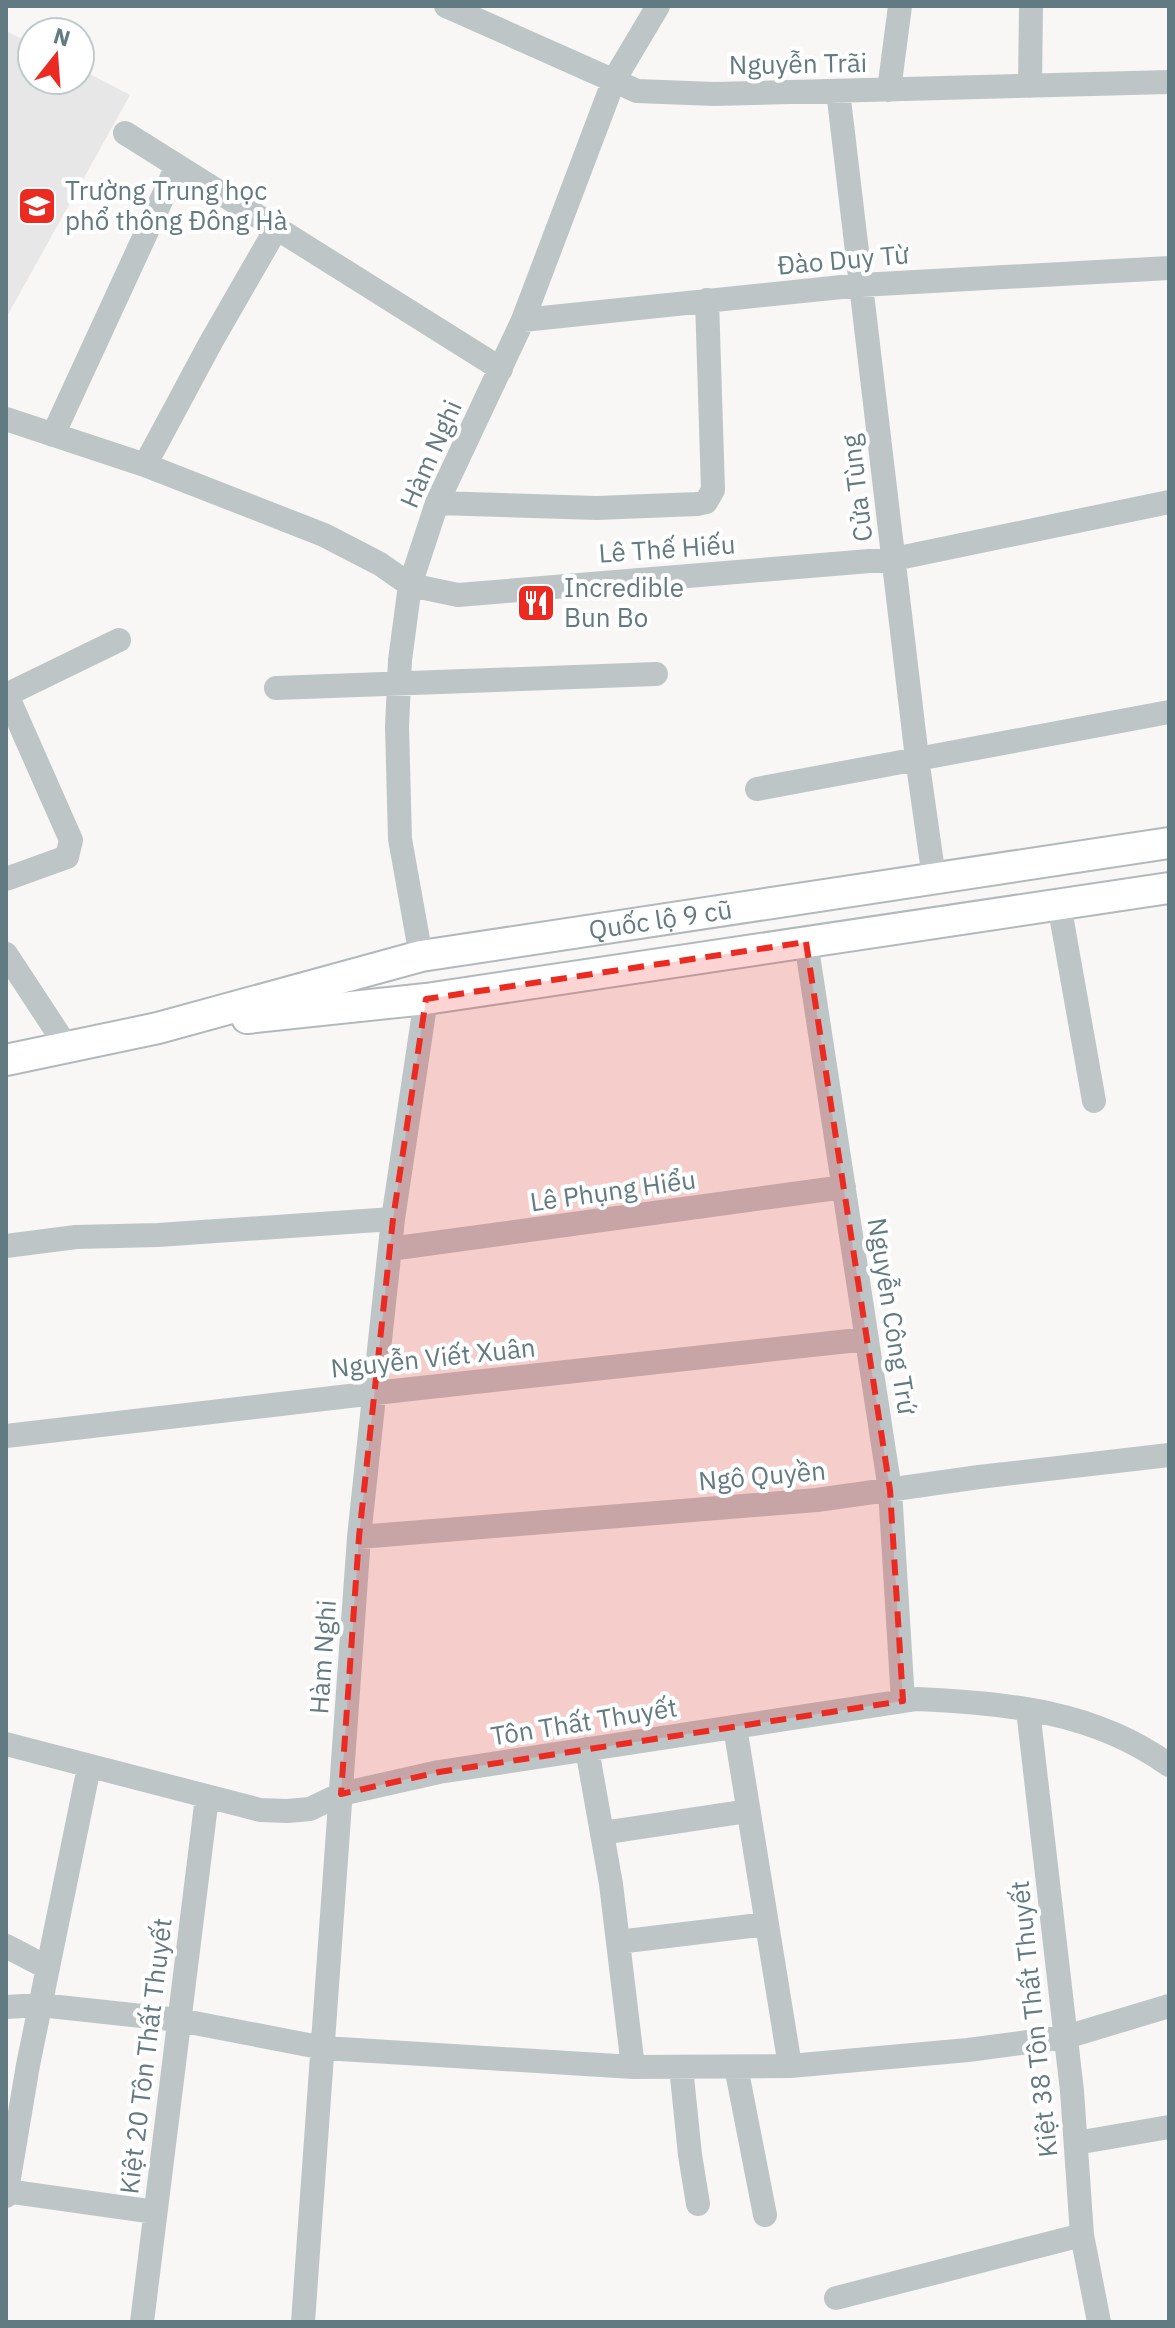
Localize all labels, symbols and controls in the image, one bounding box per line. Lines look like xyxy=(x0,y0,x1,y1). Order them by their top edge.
north arrow xyxy=(16,16,96,96)
text: N xyxy=(50,20,74,53)
street label: Nguyễn Trãi xyxy=(729,45,867,81)
place label: Trường Trung học phổ thông Đông Hà xyxy=(65,173,288,237)
school or university icon: Trường Trung học phổ thông Đông Hà xyxy=(16,185,58,227)
street label: Đào Duy Từ xyxy=(776,236,910,282)
street label: Hàm Nghi xyxy=(391,394,469,513)
street label: Cửa Tùng xyxy=(833,432,879,544)
street label: Lê Thế Hiếu xyxy=(597,526,737,570)
place label: Incredible Bun Bo xyxy=(564,570,684,634)
restaurant icon: Incredible Bun Bo xyxy=(515,582,557,624)
street label: Quốc lộ 9 cũ xyxy=(586,891,734,946)
street label: Lê Phụng Hiểu xyxy=(528,1162,698,1218)
street label: Nguyễn Công Trứ xyxy=(861,1215,925,1417)
street label: Nguyễn Viết Xuân xyxy=(329,1329,537,1385)
street label: Ngô Quyền xyxy=(697,1453,827,1498)
street label: Hàm Nghi xyxy=(301,1599,343,1715)
street label: Tôn Thất Thuyết xyxy=(488,1690,679,1753)
street label: Kiệt 38 Tôn Thất Thuyết xyxy=(1002,1879,1064,2159)
street label: Kiệt 20 Tôn Thất Thuyết xyxy=(111,1916,179,2196)

